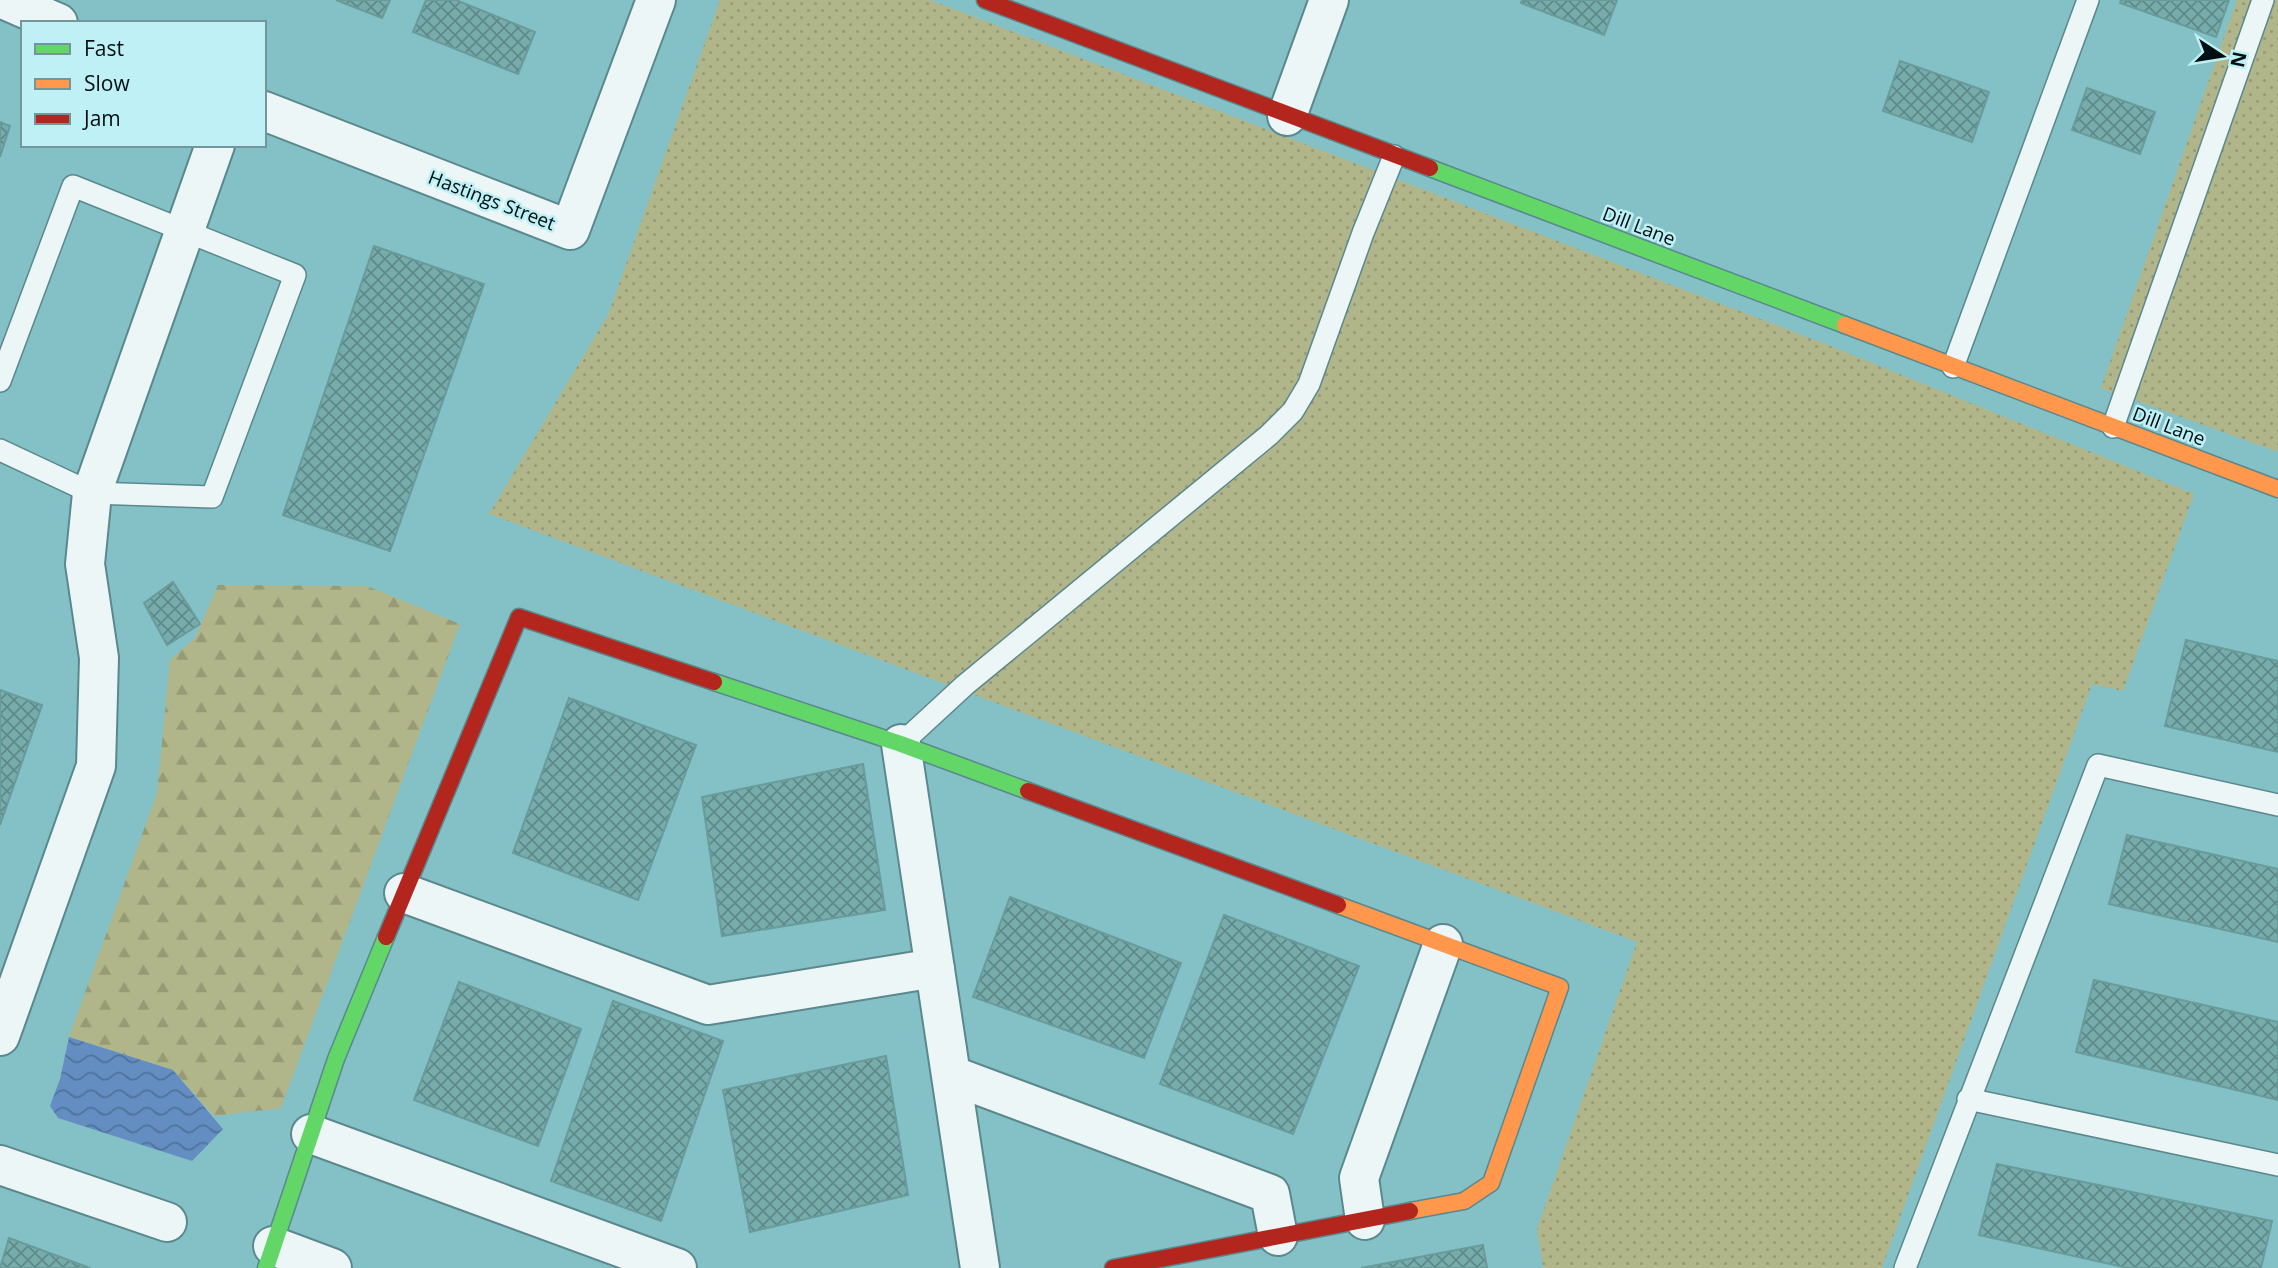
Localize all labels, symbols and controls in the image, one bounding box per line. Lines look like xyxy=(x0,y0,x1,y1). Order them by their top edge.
legend xyxy=(21,21,266,147)
north arrow xyxy=(2187,21,2257,91)
text: Fast xyxy=(84,34,124,62)
text: N xyxy=(2224,49,2253,70)
text: Slow xyxy=(84,69,130,97)
text: Jam xyxy=(82,104,121,132)
street label: Hastings Street xyxy=(425,164,560,236)
street label: Dill Lane xyxy=(1599,200,1679,252)
street label: Dill Lane xyxy=(2129,400,2209,452)

